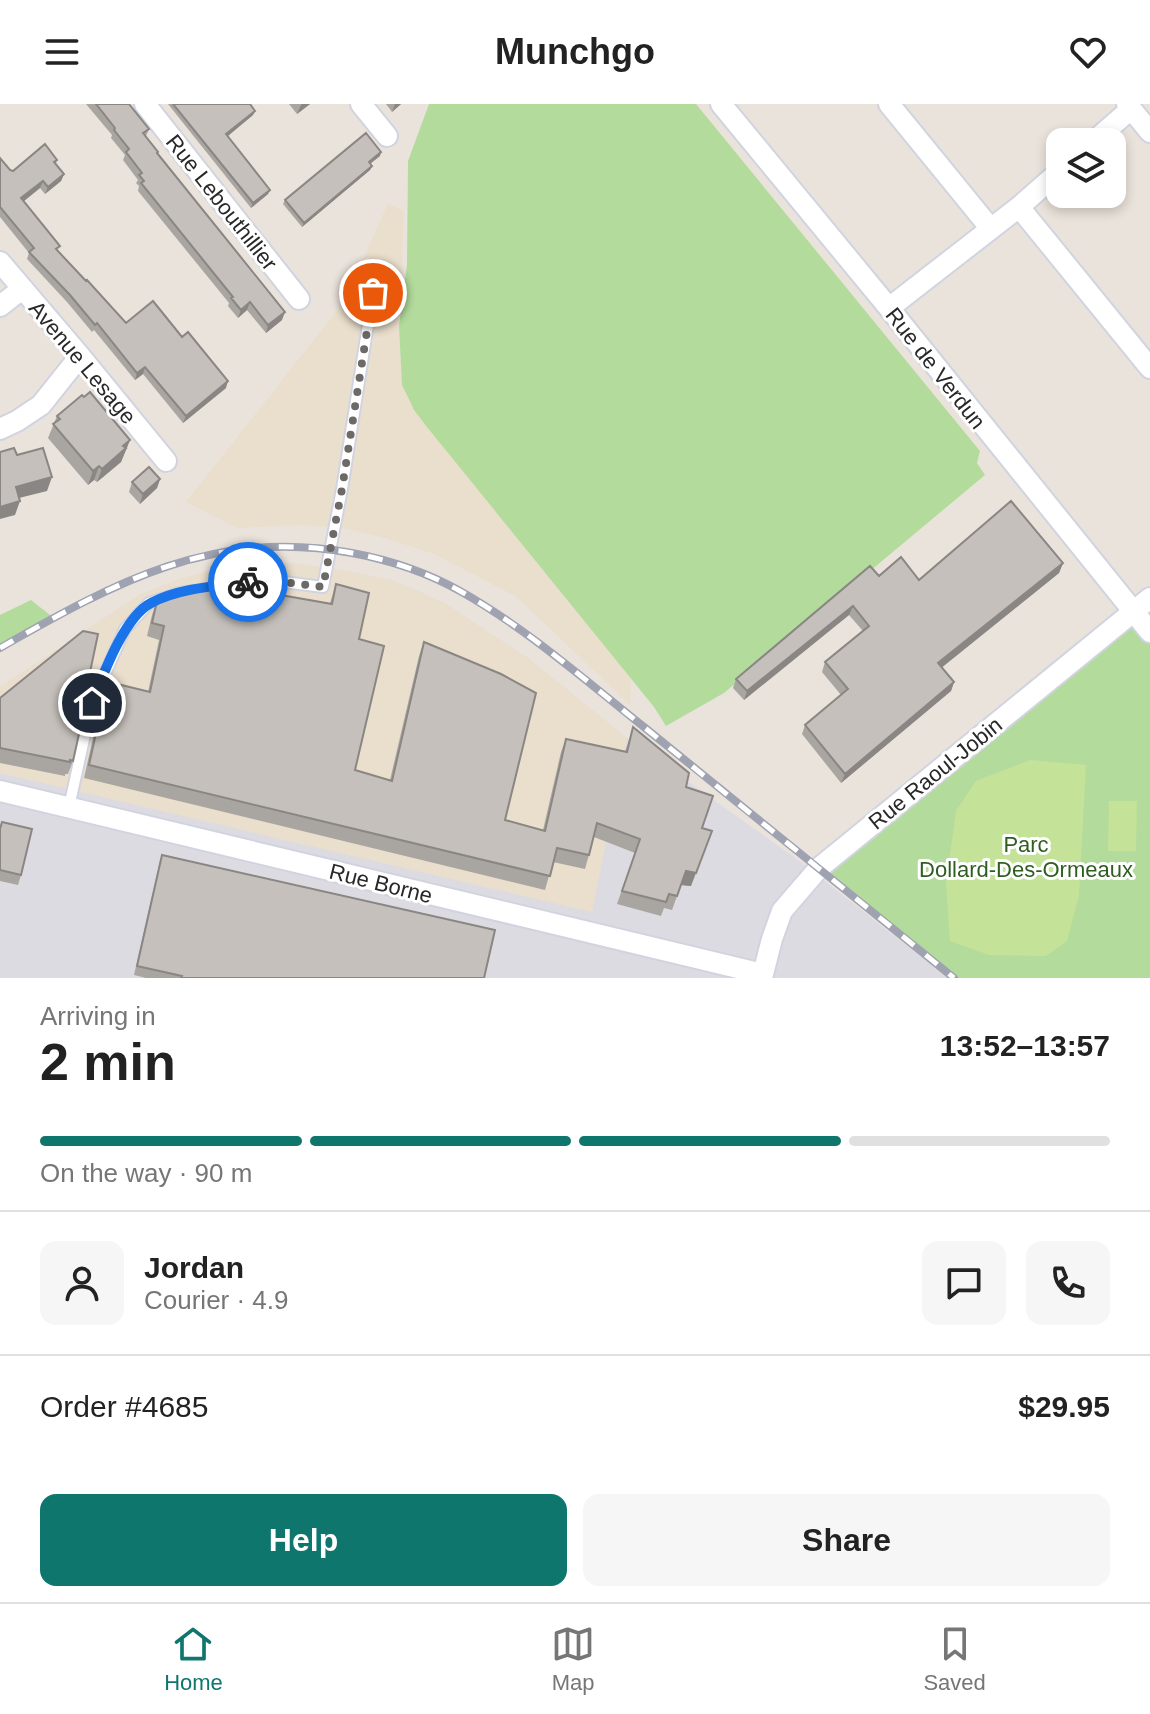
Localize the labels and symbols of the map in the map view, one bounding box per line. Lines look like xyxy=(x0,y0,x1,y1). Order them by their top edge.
street label: Rue Lebouthillier xyxy=(161,130,282,275)
pin xyxy=(339,259,407,327)
street label: Avenue Lesage xyxy=(24,296,141,429)
street label: Rue de Verdun xyxy=(881,303,991,434)
courier xyxy=(208,542,288,622)
pin xyxy=(58,669,126,737)
street label: Rue Raoul-Jobin xyxy=(864,712,1007,835)
park label: Parc Dollard-Des-Ormeaux xyxy=(919,832,1133,882)
street label: Rue Borne xyxy=(327,859,435,908)

